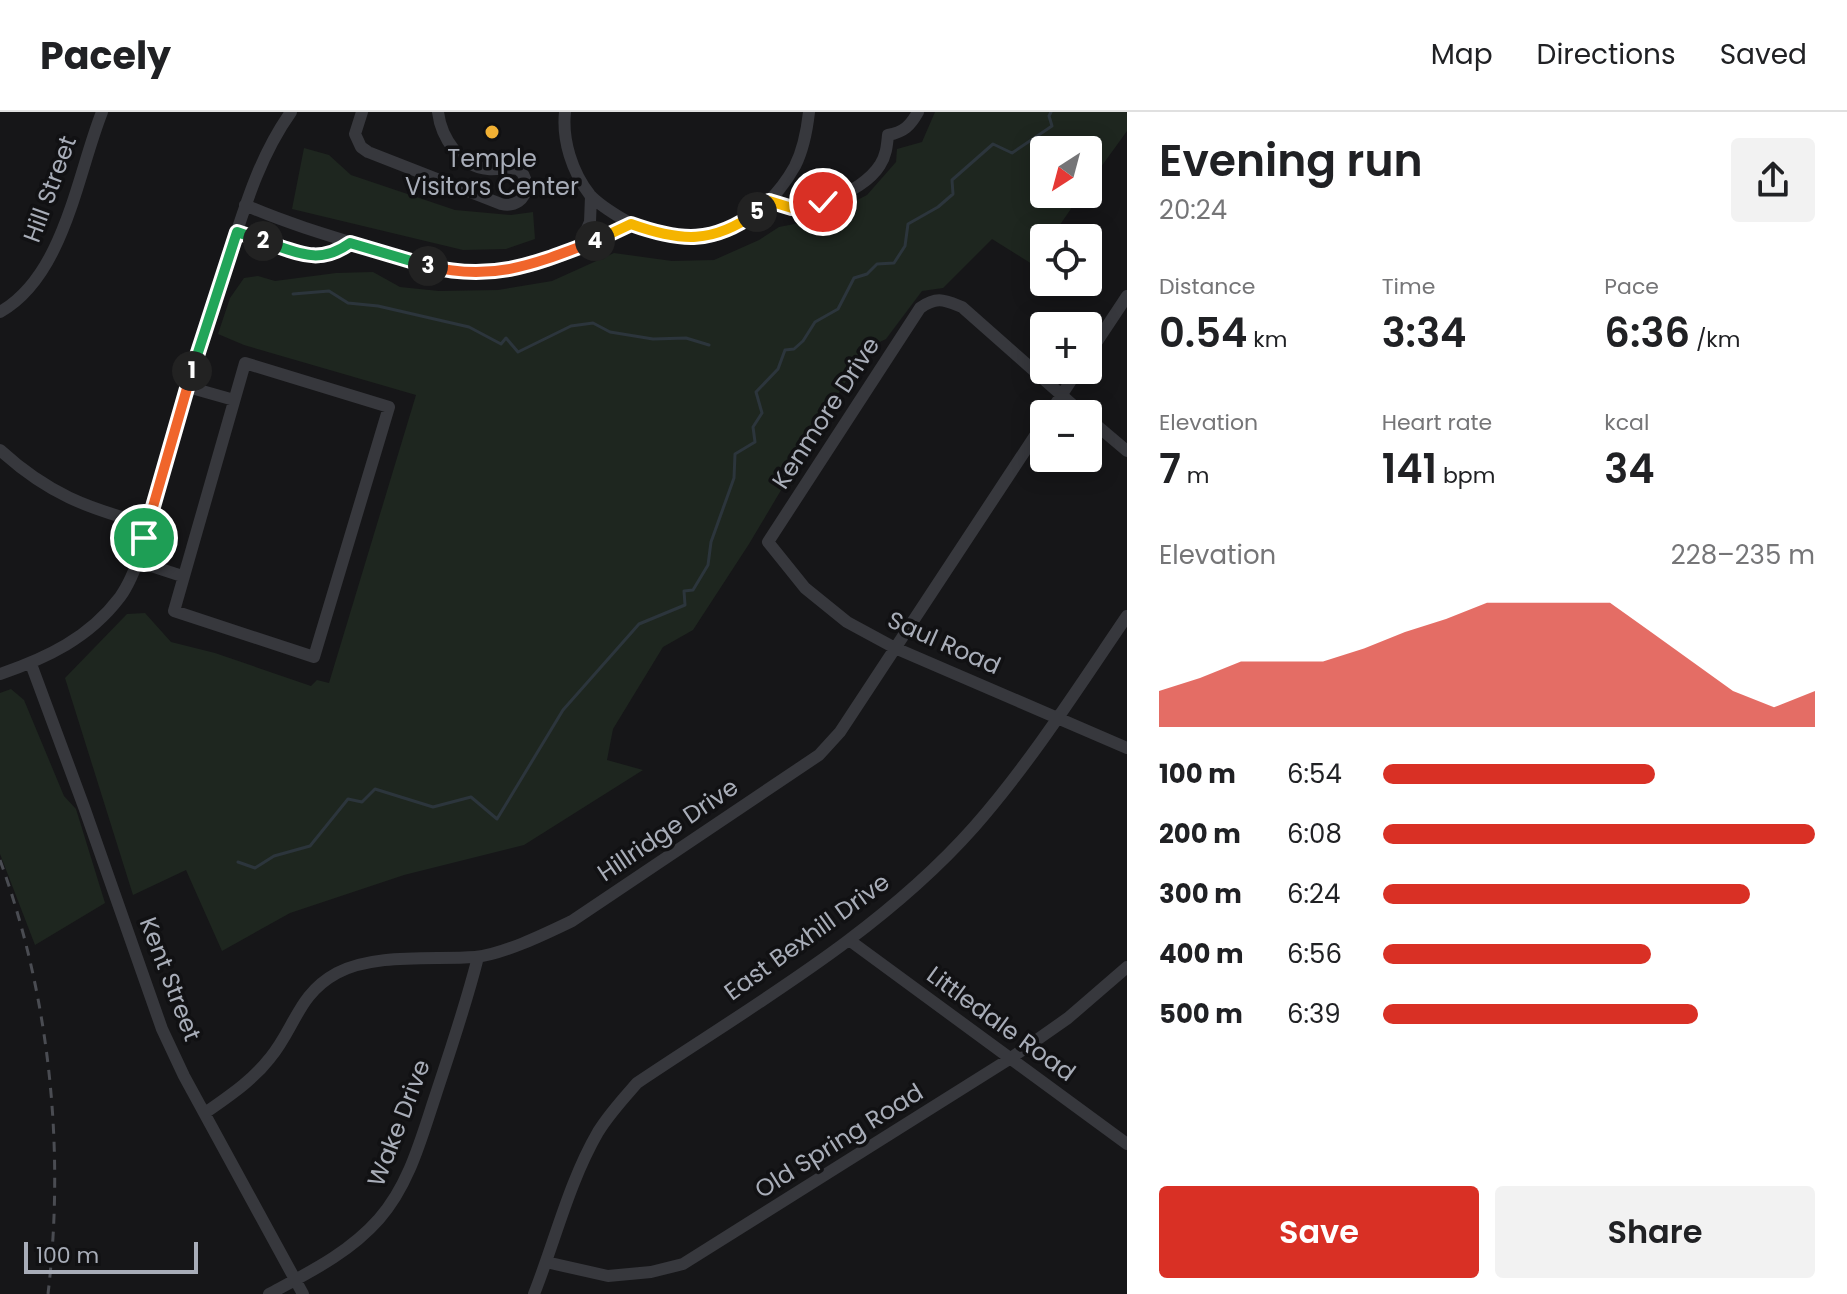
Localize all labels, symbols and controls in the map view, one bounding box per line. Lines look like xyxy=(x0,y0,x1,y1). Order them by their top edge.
text: Pacely xyxy=(40,29,171,82)
text: Map xyxy=(1431,35,1493,74)
text: Directions xyxy=(1537,35,1676,74)
text: Saved xyxy=(1720,35,1807,74)
marker: Temple Visitors Center xyxy=(483,123,501,141)
text: Evening run xyxy=(1159,130,1423,191)
street label: Hill Street xyxy=(15,131,84,247)
north arrow xyxy=(1030,136,1102,208)
map controls xyxy=(1030,136,1102,472)
button: share xyxy=(1731,138,1815,222)
place label: Temple Visitors Center xyxy=(405,142,579,203)
pin xyxy=(789,168,857,236)
icon: check xyxy=(801,180,845,224)
pin: 5 xyxy=(737,192,777,232)
text: 20:24 xyxy=(1159,192,1227,228)
text: 5 xyxy=(750,196,764,227)
pin: 2 xyxy=(243,221,283,261)
pin: 4 xyxy=(575,221,615,261)
button: locate xyxy=(1030,224,1102,296)
text: 2 xyxy=(257,225,269,256)
text: 4 xyxy=(588,225,602,256)
pin: 3 xyxy=(408,246,448,286)
text: 3 xyxy=(421,250,435,281)
text: Distance xyxy=(1159,271,1255,302)
text: Time xyxy=(1382,271,1435,302)
text: Pace xyxy=(1604,271,1659,302)
text: 0.54 xyxy=(1159,305,1247,361)
text: 3:34 xyxy=(1382,305,1467,361)
text: 6:36 xyxy=(1604,305,1690,361)
button: + xyxy=(1030,312,1102,384)
text: km xyxy=(1247,324,1287,355)
text: /km xyxy=(1690,324,1740,355)
street label: Kenmore Drive xyxy=(764,330,887,495)
pin: 1 xyxy=(172,351,212,391)
text: 1 xyxy=(188,355,196,386)
button: − xyxy=(1030,400,1102,472)
text: Elevation xyxy=(1159,407,1258,438)
text: Heart rate xyxy=(1382,407,1492,438)
text: kcal xyxy=(1604,407,1649,438)
text: 7 xyxy=(1159,441,1181,497)
text: 141 xyxy=(1382,441,1437,497)
text: 34 xyxy=(1604,441,1655,497)
text: m xyxy=(1181,460,1209,491)
text: bpm xyxy=(1437,460,1495,491)
pin xyxy=(110,504,178,572)
icon: arrive xyxy=(122,516,166,560)
text: Elevation xyxy=(1159,537,1276,573)
text: 228–235 m xyxy=(1671,537,1815,573)
street label: Saul Road xyxy=(883,603,1006,682)
text: 100 m xyxy=(1159,756,1236,792)
text: 6:54 xyxy=(1287,756,1342,792)
street label: Hillridge Drive xyxy=(591,770,745,889)
text: 200 m xyxy=(1159,816,1241,852)
text: 6:08 xyxy=(1287,816,1342,852)
street label: East Bexhill Drive xyxy=(717,865,896,1008)
text: 300 m xyxy=(1159,876,1242,912)
text: 6:24 xyxy=(1287,876,1340,912)
street label: Kent Street xyxy=(132,912,209,1045)
text: 400 m xyxy=(1159,936,1244,972)
text: 6:56 xyxy=(1287,936,1342,972)
street label: Littledale Road xyxy=(920,958,1082,1089)
text: 500 m xyxy=(1159,996,1243,1032)
text: 6:39 xyxy=(1287,996,1341,1032)
street label: Wake Drive xyxy=(359,1055,438,1191)
street label: Old Spring Road xyxy=(748,1075,929,1206)
button: Save xyxy=(1159,1186,1479,1278)
button: Share xyxy=(1495,1186,1815,1278)
scale bar xyxy=(24,1238,198,1274)
text: 100 m xyxy=(36,1240,99,1271)

